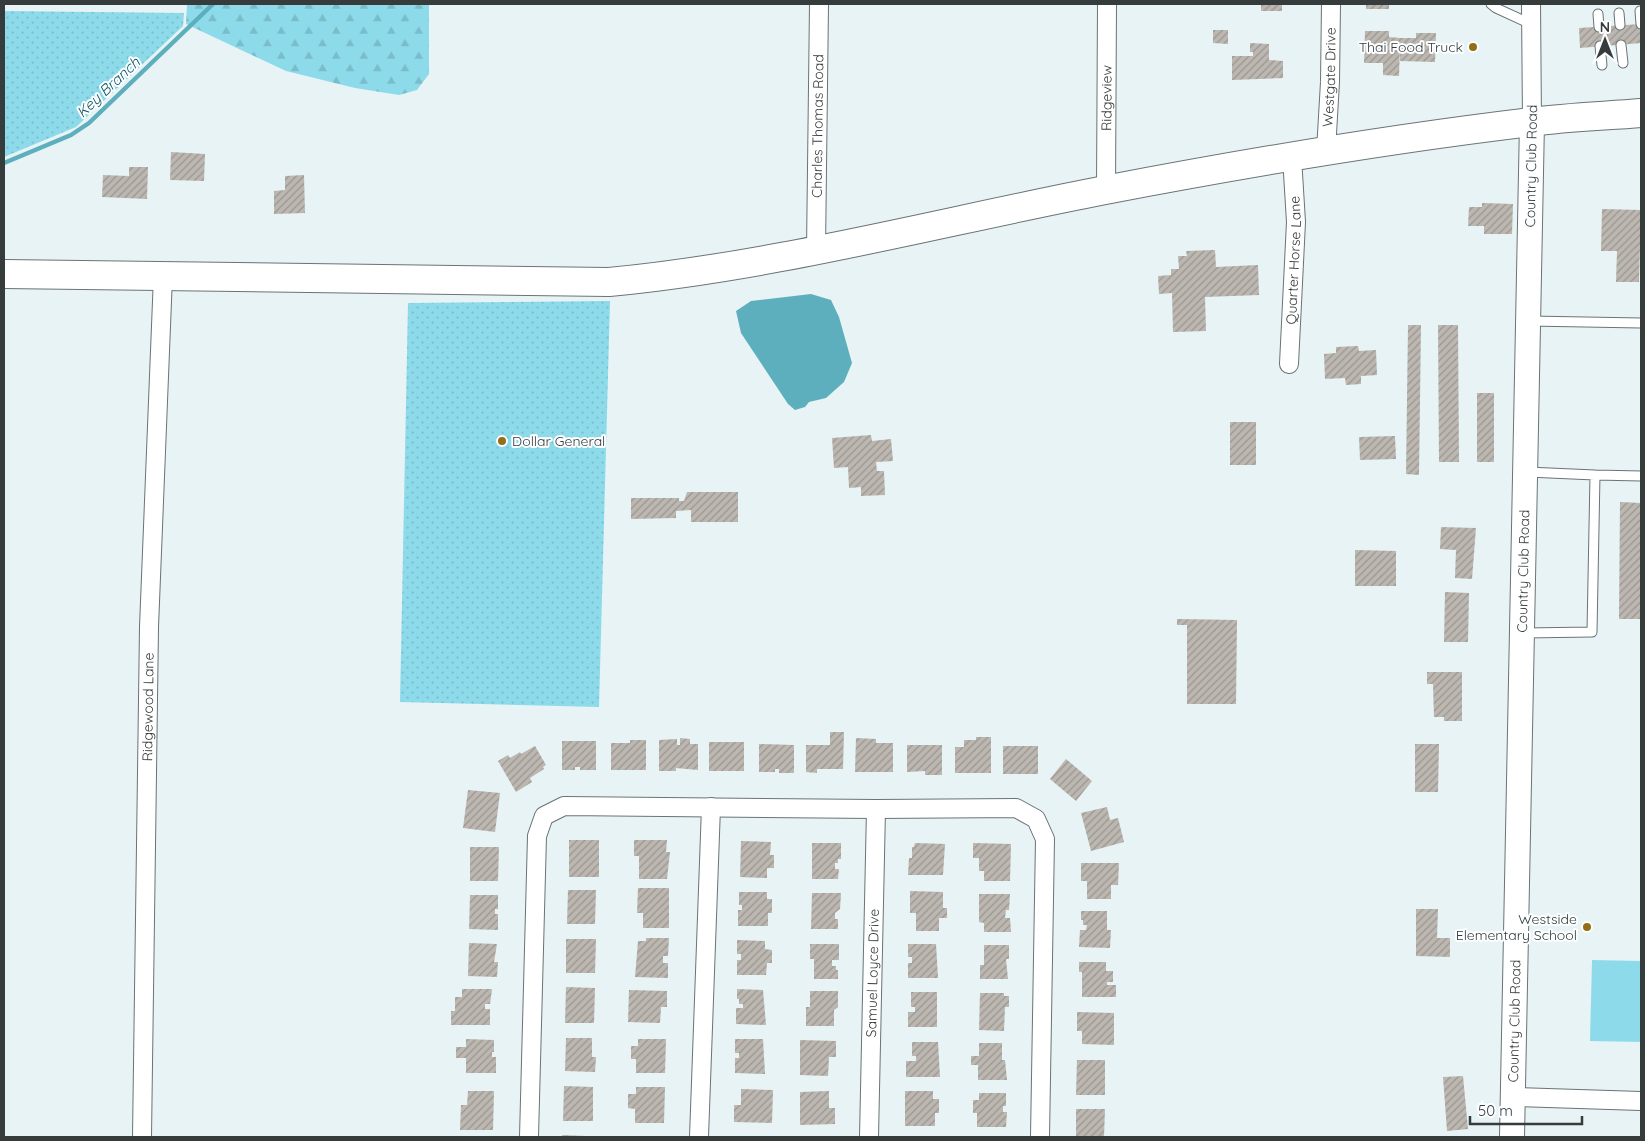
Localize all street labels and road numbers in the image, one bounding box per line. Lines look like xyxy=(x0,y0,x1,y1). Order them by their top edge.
street label: Westgate Drive xyxy=(1318,27,1340,127)
street label: Charles Thomas Road xyxy=(808,54,827,198)
street label: Ridgeview xyxy=(1097,64,1116,131)
street label: Country Club Road xyxy=(1521,104,1541,228)
street label: Quarter Horse Lane xyxy=(1282,195,1305,325)
street label: Country Club Road xyxy=(1513,509,1533,633)
street label: Ridgewood Lane xyxy=(138,652,158,762)
street label: Samuel Loyce Drive xyxy=(862,908,883,1038)
street label: Country Club Road xyxy=(1504,959,1524,1083)

